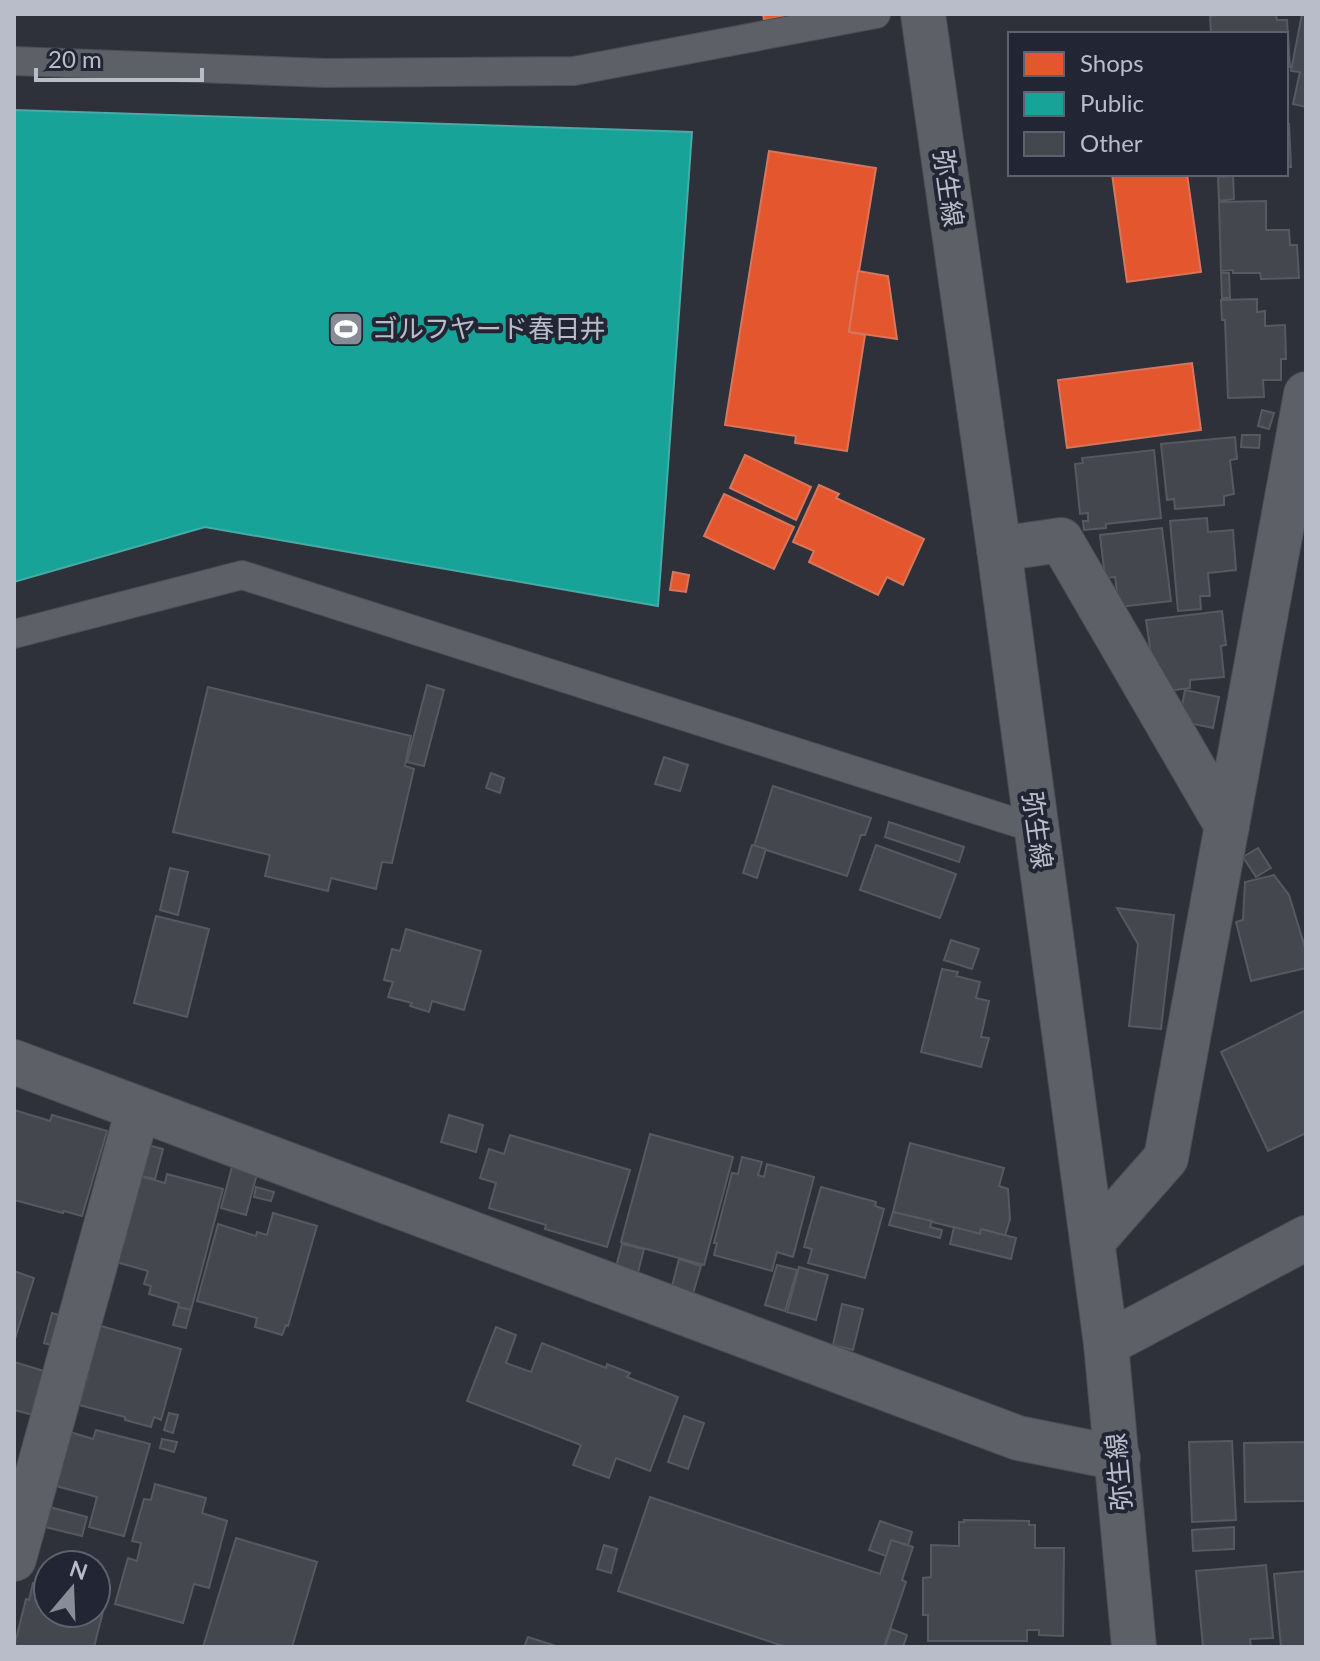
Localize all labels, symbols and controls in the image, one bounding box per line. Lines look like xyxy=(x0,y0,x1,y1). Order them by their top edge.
scale bar xyxy=(36,32,202,82)
legend xyxy=(1008,32,1288,176)
text: 20 m xyxy=(48,44,102,73)
text: Shops xyxy=(1080,48,1144,77)
text: Public xyxy=(1080,88,1144,117)
text: Other xyxy=(1080,128,1143,157)
street label: 弥生線 xyxy=(928,147,970,229)
sports icon: ゴルフヤード春日井 xyxy=(327,310,365,348)
place label: ゴルフヤード春日井 xyxy=(372,312,606,344)
street label: 弥生線 xyxy=(1017,789,1059,871)
street label: 弥生線 xyxy=(1099,1432,1137,1512)
north arrow xyxy=(32,1549,112,1629)
text: N xyxy=(66,1554,91,1585)

